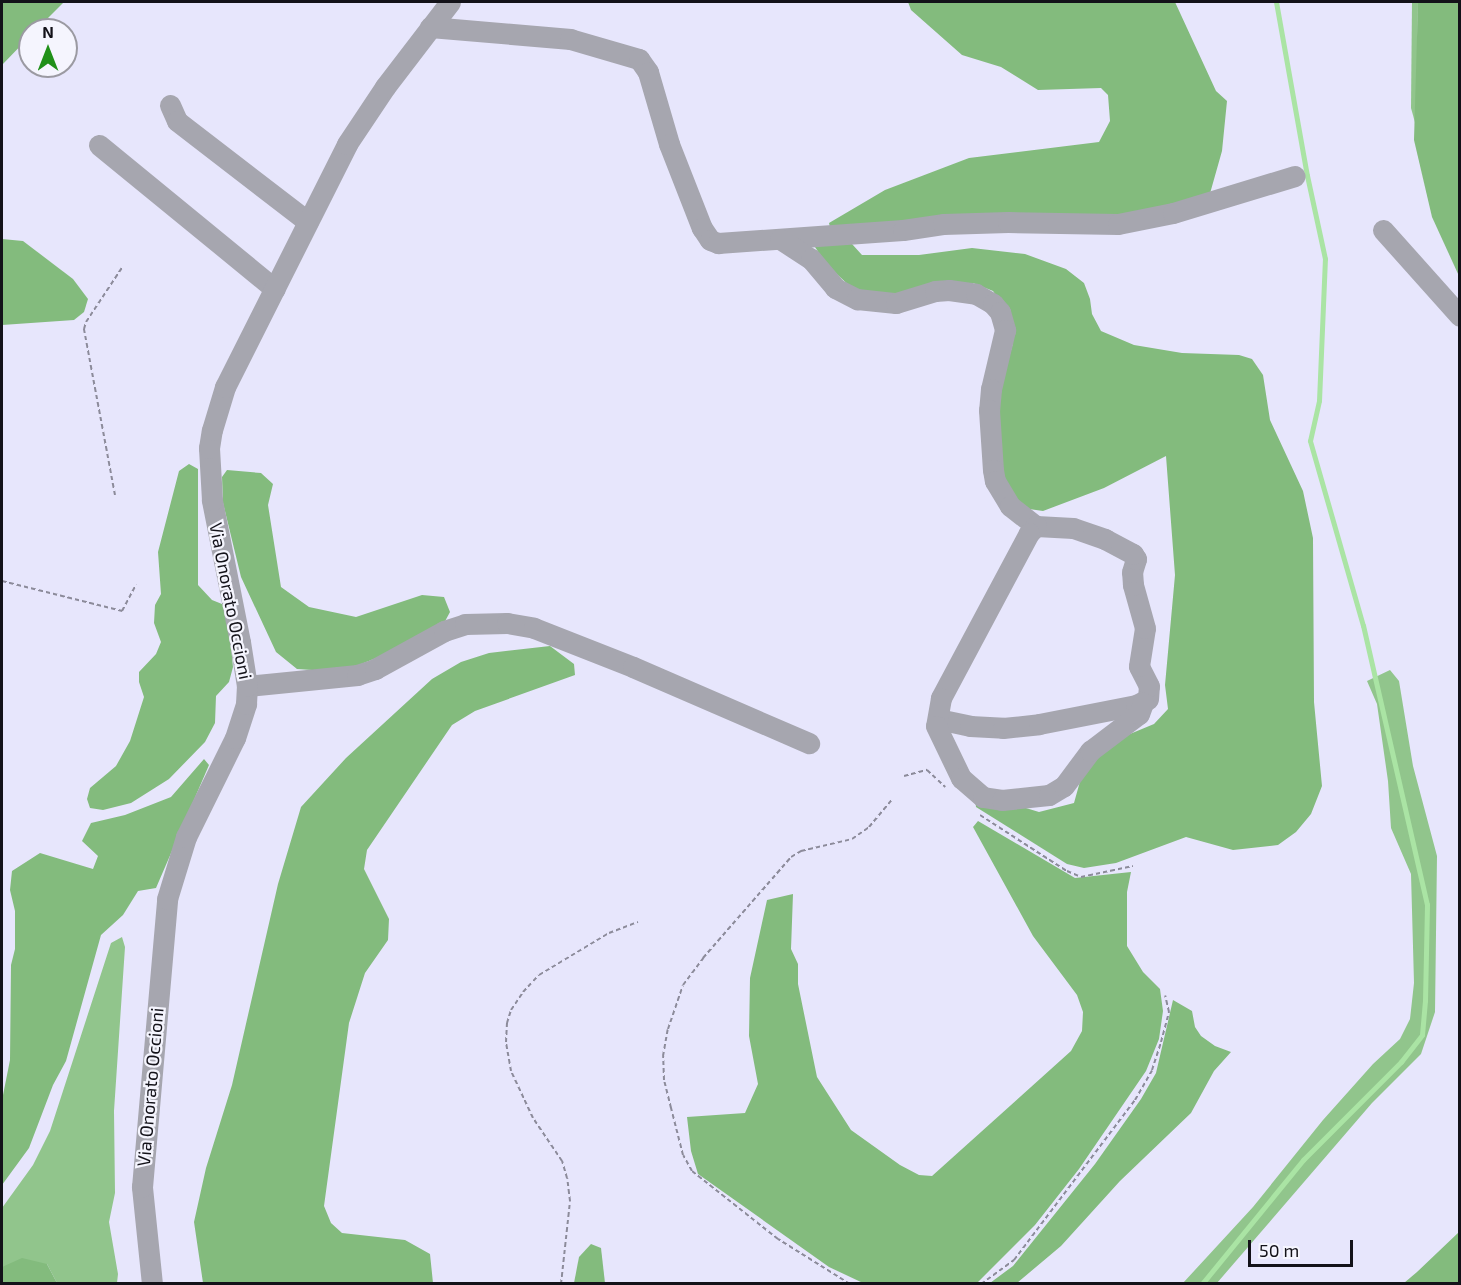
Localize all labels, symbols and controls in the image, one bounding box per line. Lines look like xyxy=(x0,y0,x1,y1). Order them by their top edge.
north arrow xyxy=(18,18,78,78)
text: N xyxy=(42,22,54,41)
street label: Via Onorato Occioni xyxy=(205,521,257,681)
street label: Via Onorato Occioni xyxy=(132,1007,168,1167)
scale bar xyxy=(1251,1228,1356,1266)
text: 50 m xyxy=(1259,1239,1299,1261)

